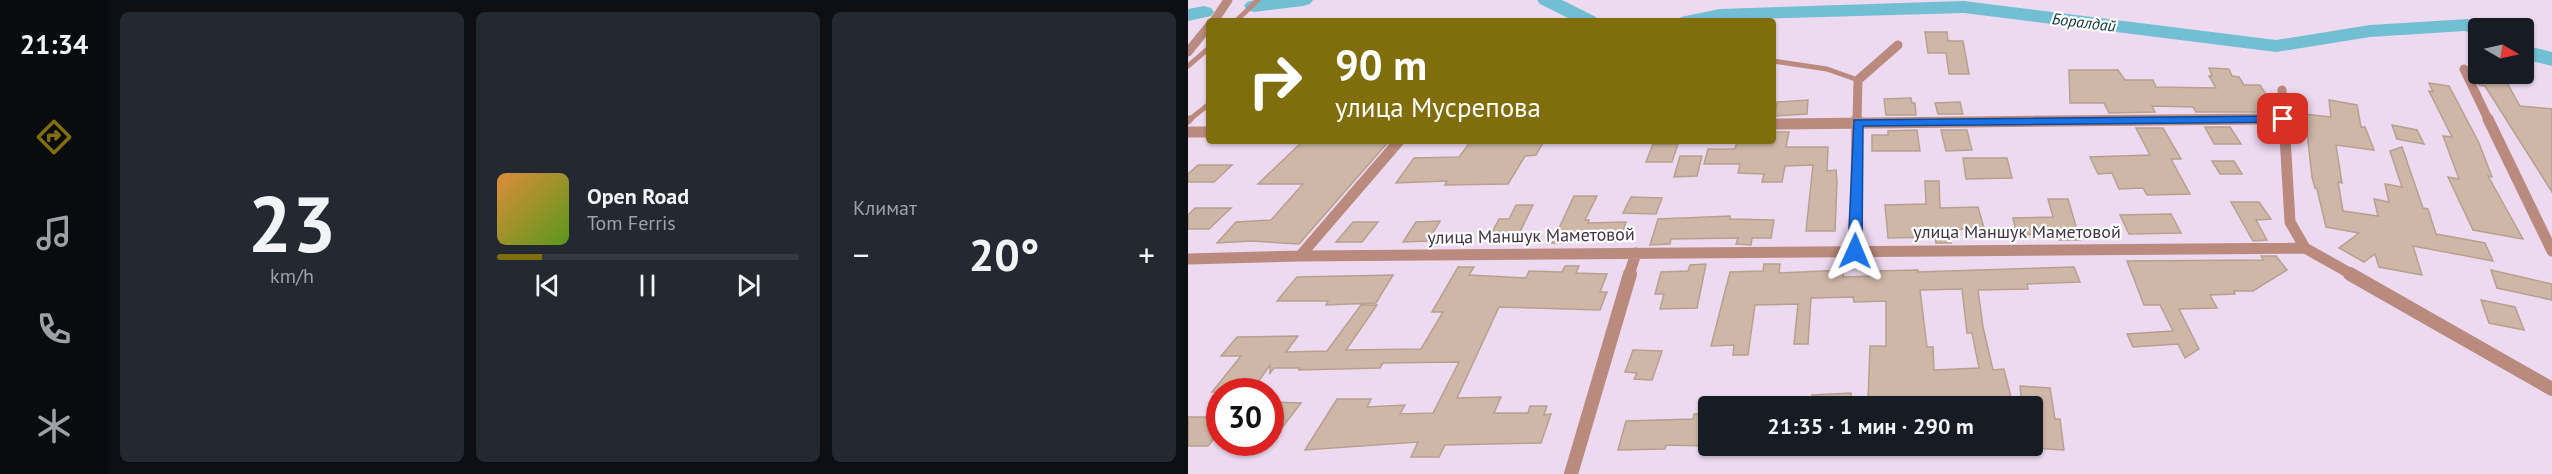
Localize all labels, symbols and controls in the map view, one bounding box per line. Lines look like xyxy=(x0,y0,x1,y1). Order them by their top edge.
water label: Боралдай xyxy=(2051,8,2117,36)
north arrow xyxy=(2468,18,2534,84)
map controls xyxy=(2468,18,2534,84)
text: 21:34 xyxy=(20,27,88,61)
text: 90 m xyxy=(1335,37,1427,92)
icon: right xyxy=(1236,42,1314,120)
text: улица Мусрепова xyxy=(1335,90,1541,124)
pin xyxy=(2257,93,2308,144)
icon: arrive xyxy=(2266,102,2299,135)
icon: directions xyxy=(33,116,75,158)
text: 23 xyxy=(248,173,336,274)
text: Open Road xyxy=(587,182,689,210)
text: Климат xyxy=(853,195,917,221)
text: Tom Ferris xyxy=(587,210,676,236)
icon: music xyxy=(33,212,75,254)
position arrow xyxy=(1823,219,1887,283)
street label: улица Маншук Маметовой xyxy=(1913,220,2121,243)
street label: улица Маншук Маметовой xyxy=(1427,222,1635,249)
text: 20° xyxy=(969,225,1039,283)
text: − xyxy=(853,233,870,276)
text: + xyxy=(1138,233,1155,276)
text: km/h xyxy=(270,263,314,289)
icon: previous xyxy=(531,269,564,302)
icon: pause xyxy=(631,269,664,302)
icon: next xyxy=(732,269,765,302)
icon: phone xyxy=(33,308,75,350)
speed limit sign: 30 xyxy=(1206,378,1284,456)
icon: climate xyxy=(33,405,75,447)
text: 21:35 · 1 мин · 290 m xyxy=(1767,412,1974,440)

